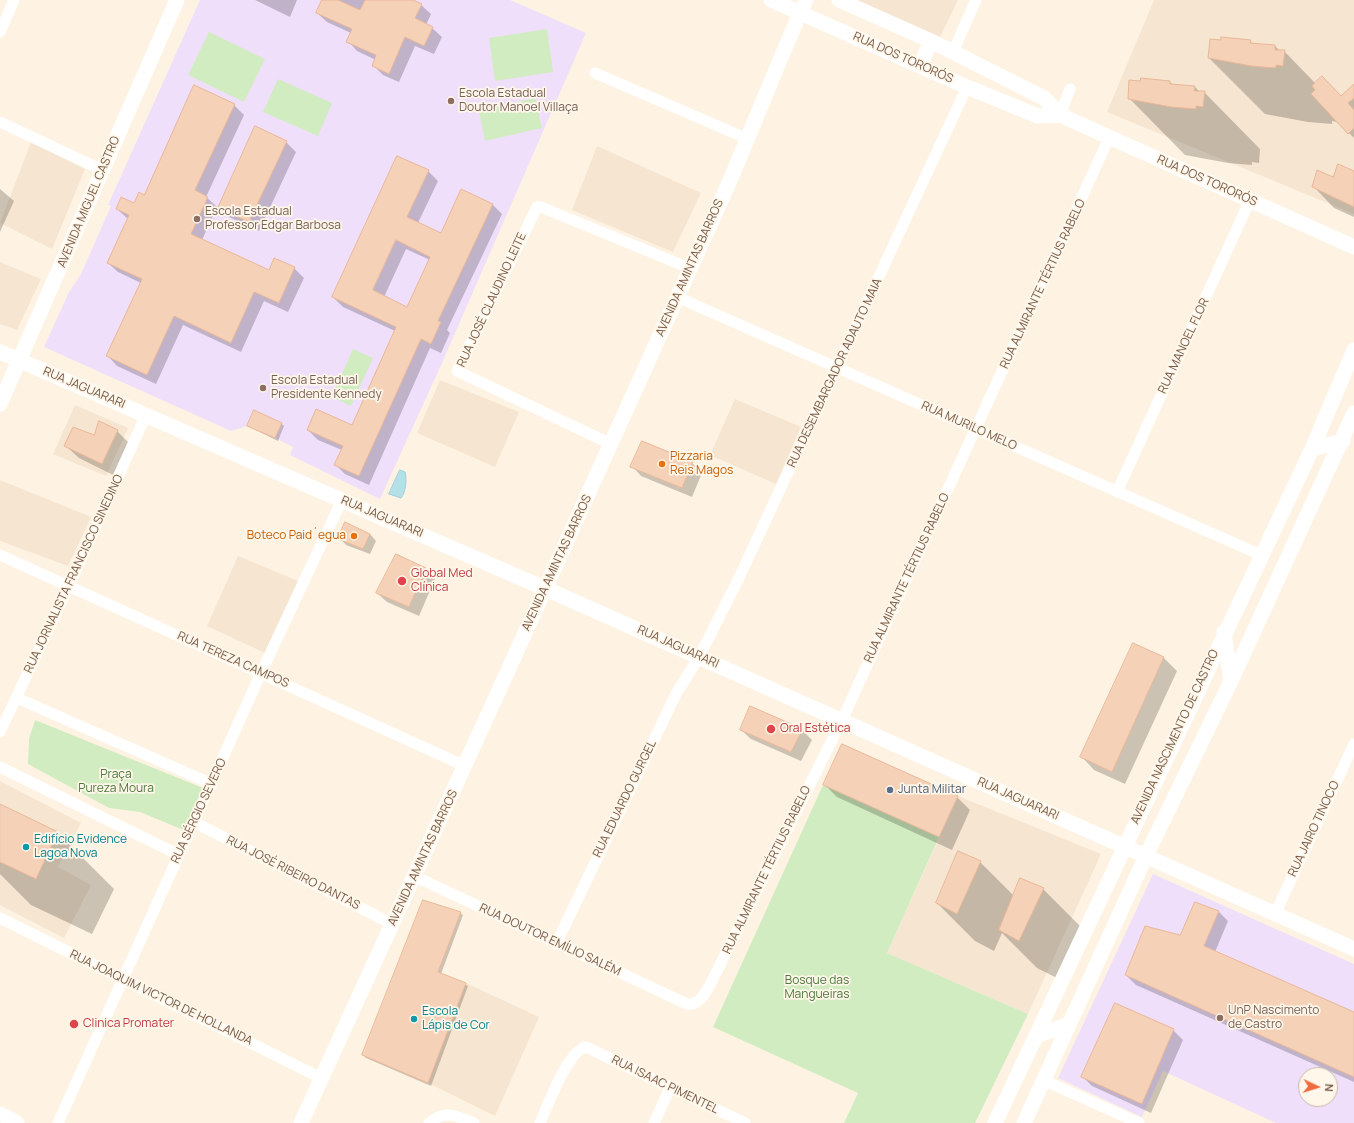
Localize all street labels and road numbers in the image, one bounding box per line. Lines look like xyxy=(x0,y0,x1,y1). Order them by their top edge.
street label: RUA DOS TORORÓS xyxy=(851,29,955,87)
street label: AVENIDA MIGUEL CASTRO xyxy=(55,134,123,270)
street label: RUA DOS TORORÓS xyxy=(1155,152,1259,210)
street label: AVENIDA AMINTAS BARROS xyxy=(653,197,727,339)
street label: RUA ALMIRANTE TÉRTIUS RABELO xyxy=(997,197,1089,371)
street label: RUA JOSÉ CLAUDINO LEITE xyxy=(454,230,530,370)
street label: RUA DESEMBARGADOR ADAUTO MAIA xyxy=(785,276,885,470)
street label: RUA MANOEL FLOR xyxy=(1156,296,1212,396)
street label: RUA JAGUARARI xyxy=(41,364,127,412)
street label: RUA MURILO MELO xyxy=(919,398,1019,454)
street label: RUA JORNALISTA FRANCISCO SINEDINO xyxy=(22,472,126,676)
street label: RUA ALMIRANTE TÉRTIUS RABELO xyxy=(861,491,953,665)
street label: RUA JAGUARARI xyxy=(339,493,425,541)
street label: AVENIDA AMINTAS BARROS xyxy=(519,493,595,633)
street label: RUA JAGUARARI xyxy=(635,623,721,671)
street label: RUA TEREZA CAMPOS xyxy=(175,629,291,691)
street label: AVENIDA NASCIMENTO DE CASTRO xyxy=(1128,647,1222,827)
street label: RUA EDUARDO GURGEL xyxy=(590,738,660,860)
street label: RUA SÉRGIO SEVERO xyxy=(168,756,230,866)
street label: RUA JAGUARARI xyxy=(975,775,1061,823)
street label: RUA JAIRO TINOCO xyxy=(1285,779,1343,879)
street label: RUA ALMIRANTE TÉRTIUS RABELO xyxy=(720,784,814,956)
street label: AVENIDA AMINTAS BARROS xyxy=(385,788,461,928)
street label: RUA JOSÉ RIBEIRO DANTAS xyxy=(224,833,362,913)
street label: RUA DOUTOR EMÍLIO SALÉM xyxy=(477,901,623,979)
street label: RUA JOAQUIM VICTOR DE HOLLANDA xyxy=(67,947,255,1049)
street label: RUA ISAAC PIMENTEL xyxy=(609,1053,721,1117)

